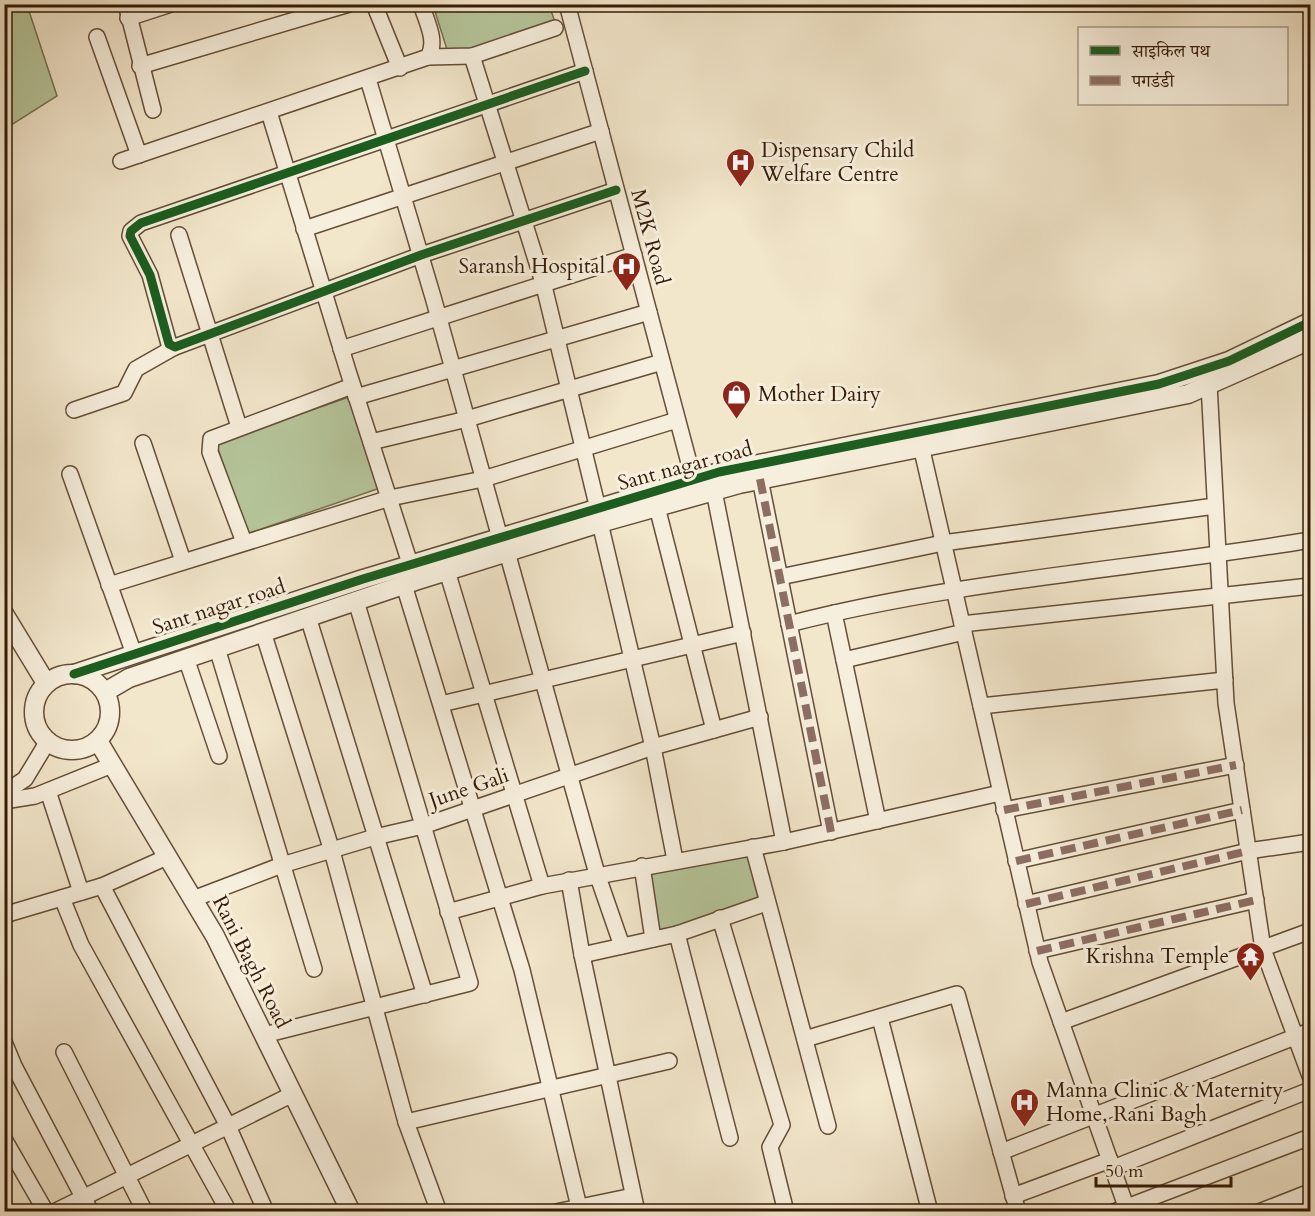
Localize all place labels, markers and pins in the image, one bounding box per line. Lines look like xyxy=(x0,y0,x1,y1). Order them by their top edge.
place label: Dispensary Child Welfare Centre xyxy=(760,136,914,189)
hospital icon: Dispensary Child Welfare Centre xyxy=(724,146,756,188)
hospital icon: Saransh Hospital xyxy=(610,250,642,292)
place label: Saransh Hospital xyxy=(458,252,605,281)
shop icon: Mother Dairy xyxy=(721,378,753,420)
place label: Mother Dairy xyxy=(758,380,881,409)
temple icon: Krishna Temple xyxy=(1234,940,1266,982)
place label: Krishna Temple xyxy=(1086,942,1229,971)
place label: Manna Clinic & Maternity Home, Rani Bagh xyxy=(1046,1076,1283,1129)
hospital icon: Manna Clinic & Maternity Home, Rani Bagh xyxy=(1009,1086,1041,1128)

